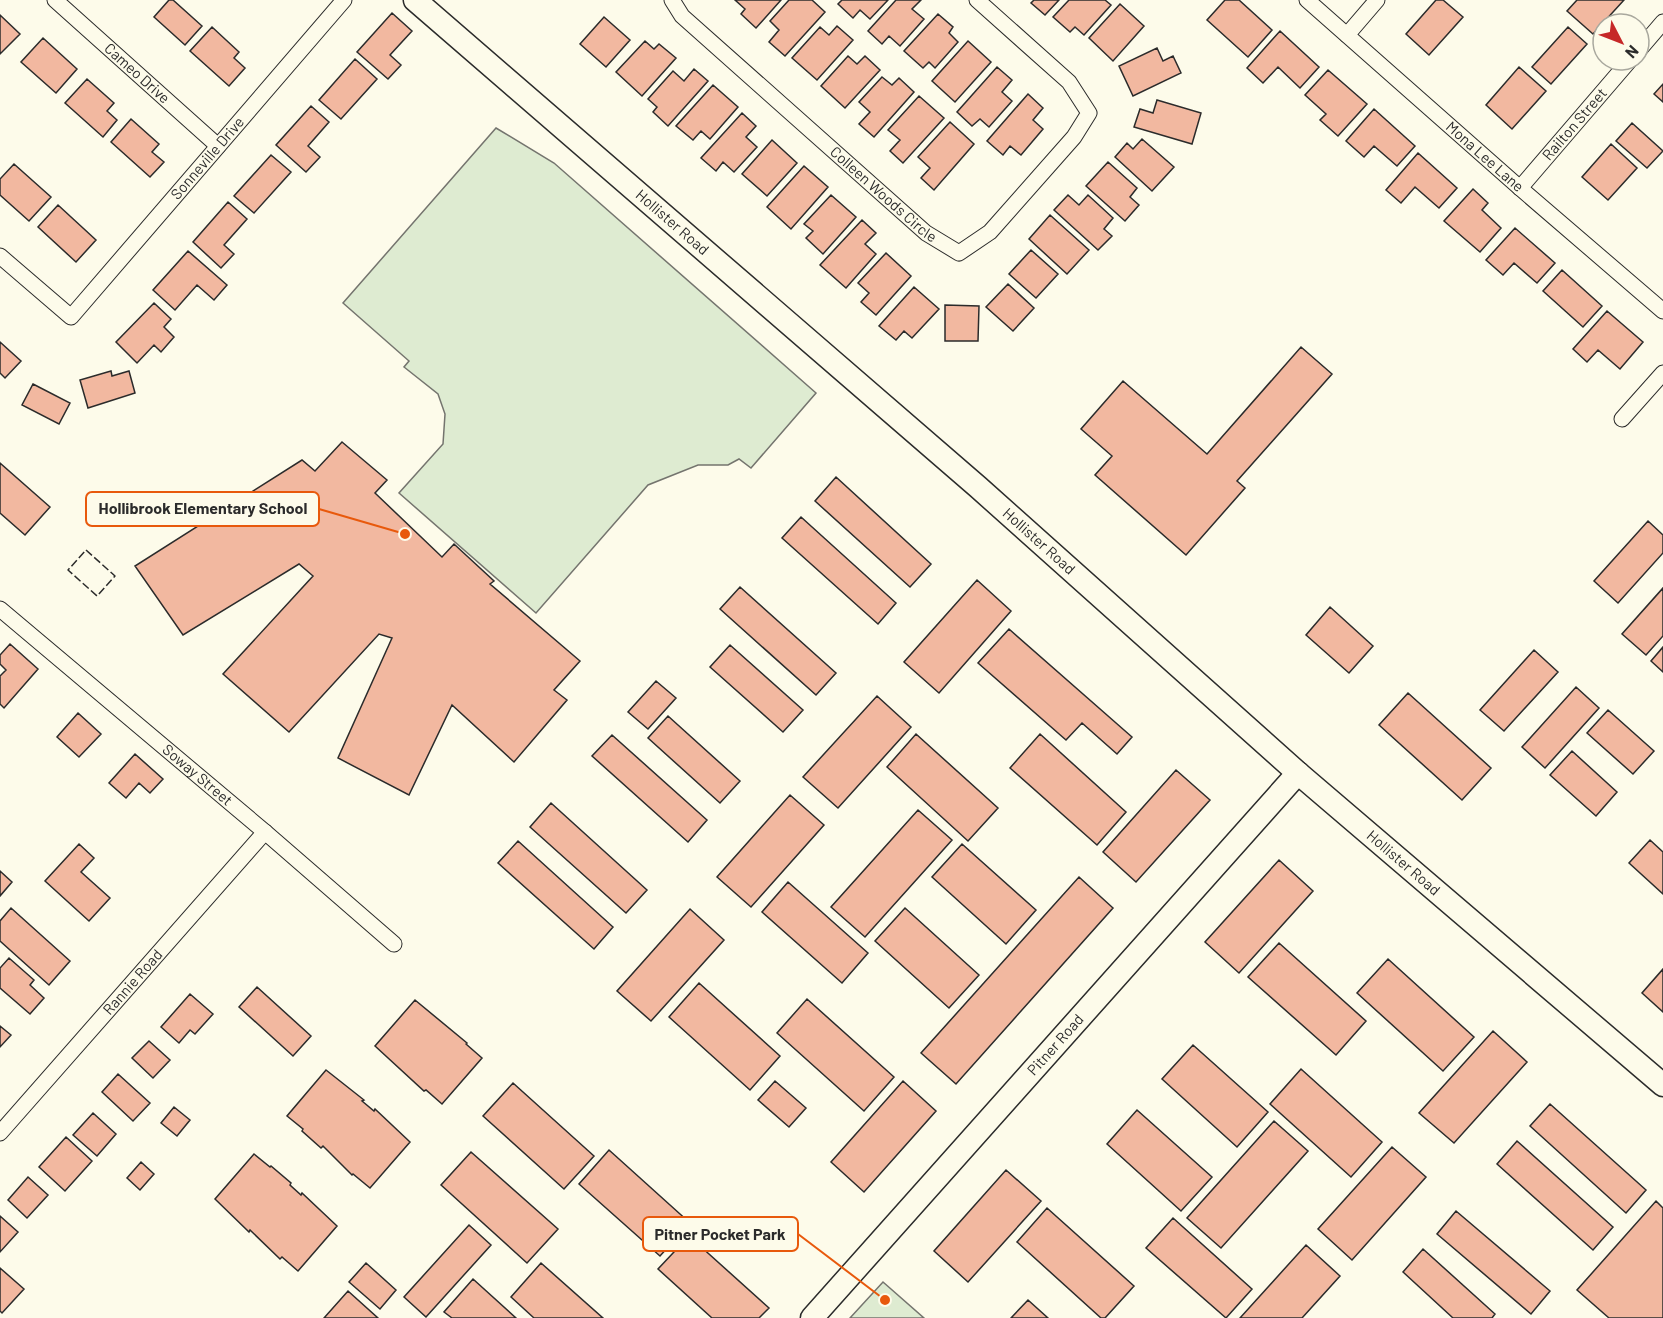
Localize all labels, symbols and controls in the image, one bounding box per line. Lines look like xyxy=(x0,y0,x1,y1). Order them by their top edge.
north arrow xyxy=(1591,12,1651,72)
street label: Cameo Drive xyxy=(101,39,174,107)
text: N xyxy=(1622,42,1643,63)
street label: Railton Street xyxy=(1538,84,1610,164)
street label: Sonneville Drive xyxy=(166,113,247,203)
street label: Mona Lee Lane xyxy=(1443,117,1528,195)
street label: Colleen Woods Circle xyxy=(827,142,940,245)
street label: Hollister Road xyxy=(633,185,713,258)
callout: Hollibrook Elementary School xyxy=(86,492,319,526)
text: Hollibrook Elementary School xyxy=(99,498,307,517)
street label: Hollister Road xyxy=(1000,504,1079,578)
street label: Soway Street xyxy=(159,740,237,809)
street label: Hollister Road xyxy=(1363,826,1444,899)
street label: Rannie Road xyxy=(99,945,166,1018)
street label: Pitner Road xyxy=(1023,1010,1087,1078)
callout: Pitner Pocket Park xyxy=(643,1217,798,1251)
text: Pitner Pocket Park xyxy=(654,1224,786,1243)

